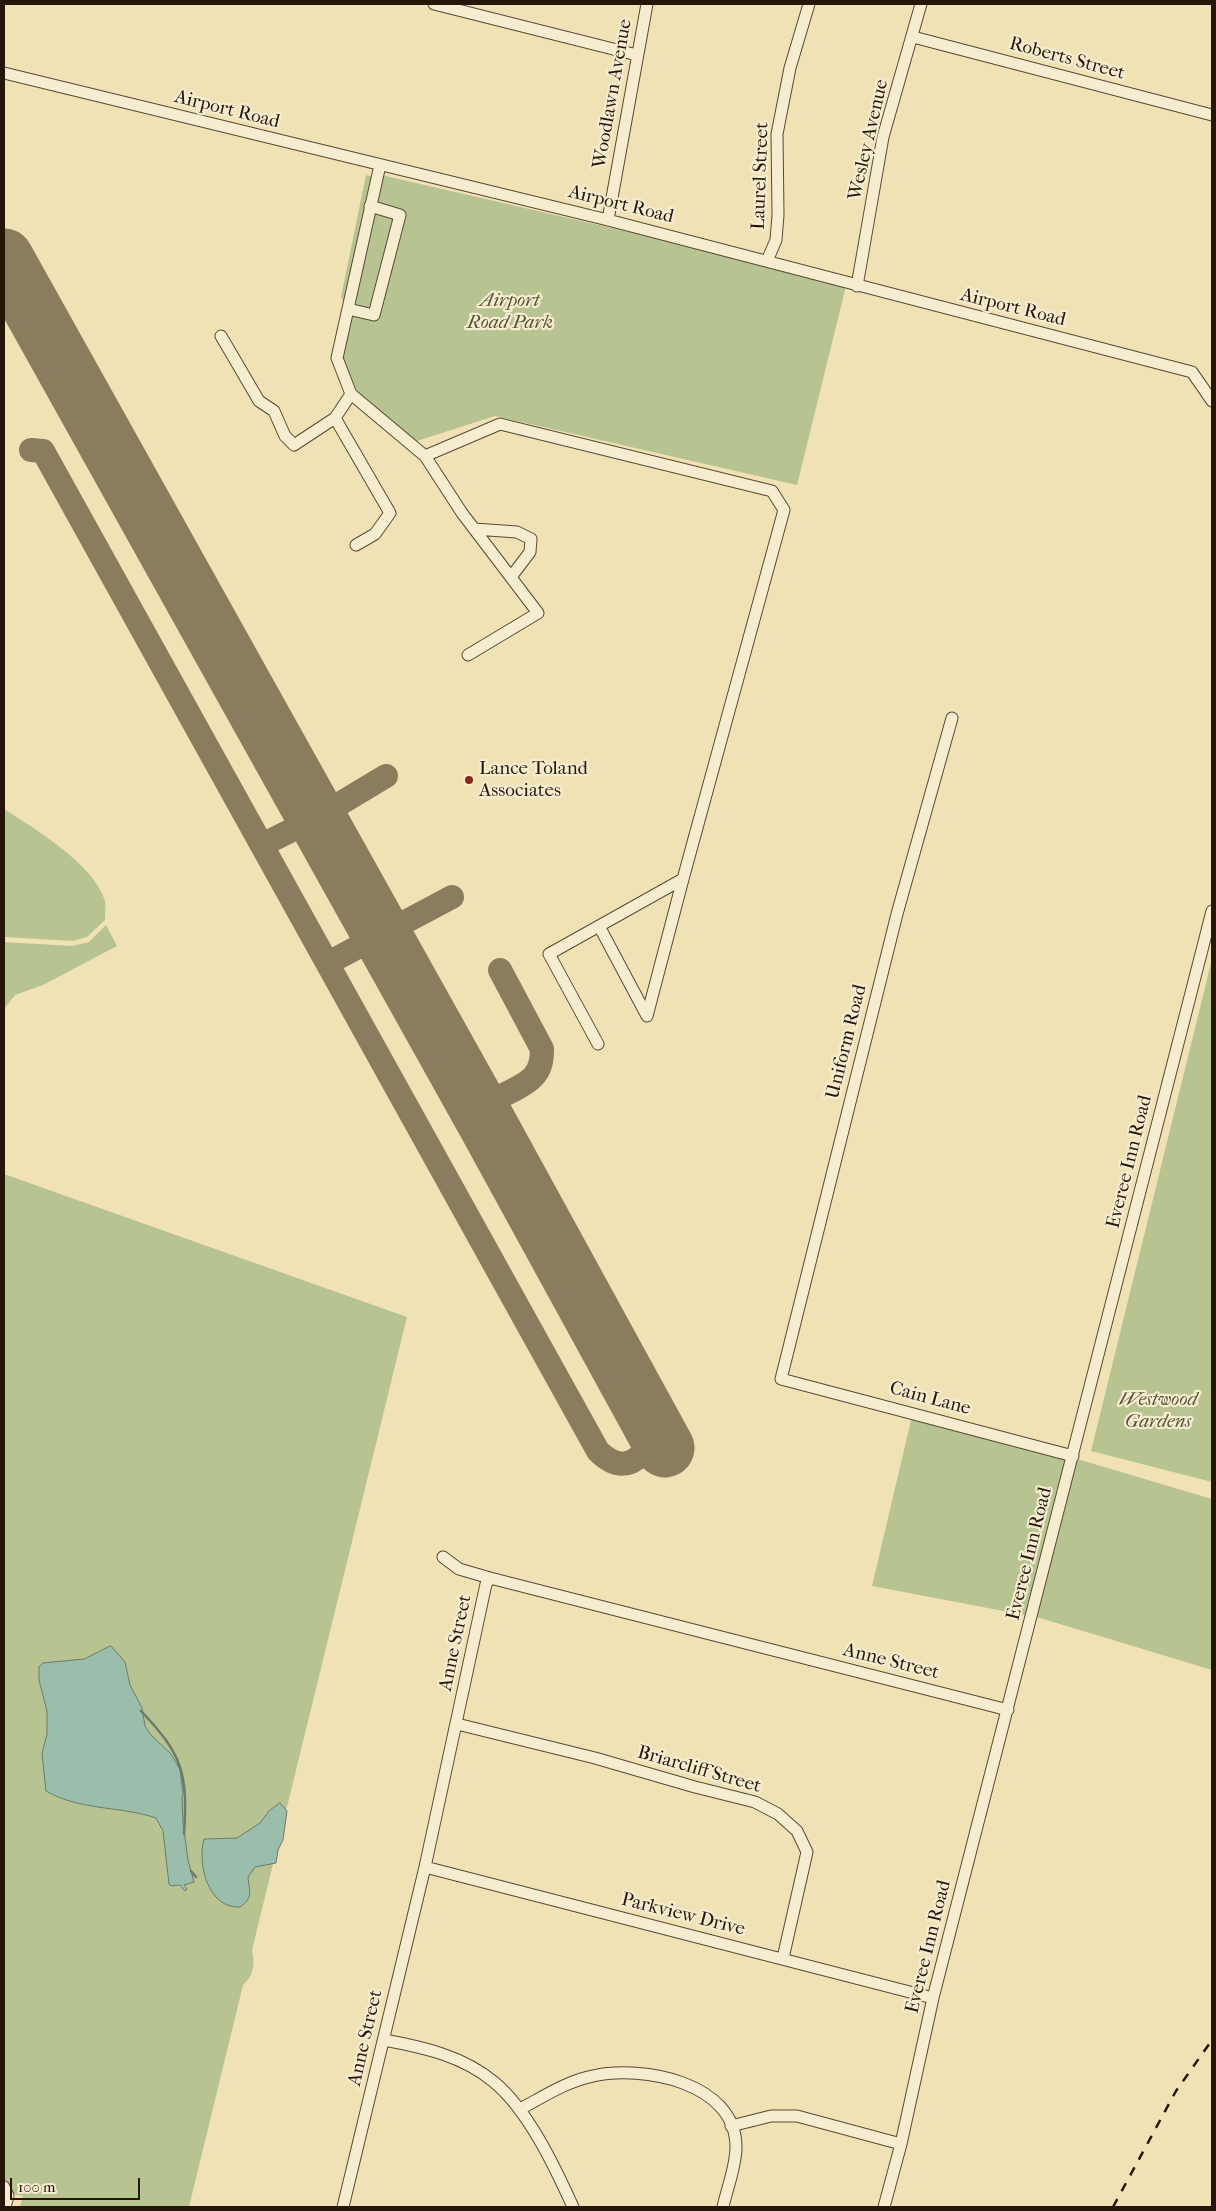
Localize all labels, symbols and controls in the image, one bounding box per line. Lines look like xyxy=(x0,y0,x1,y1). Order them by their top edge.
street label: Woodlawn Avenue xyxy=(589,18,637,170)
street label: Roberts Street xyxy=(1007,33,1127,85)
street label: Wesley Avenue xyxy=(844,77,894,203)
street label: Airport Road xyxy=(172,86,282,134)
street label: Laurel Street xyxy=(748,122,774,230)
street label: Airport Road xyxy=(566,181,676,229)
street label: Airport Road xyxy=(958,284,1068,332)
park label: Airport Road Park xyxy=(467,290,553,334)
place label: Lance Toland Associates xyxy=(479,758,588,802)
marker: Lance Toland Associates xyxy=(463,774,475,786)
street label: Uniform Road xyxy=(822,982,872,1102)
street label: Everee Inn Road xyxy=(1102,1093,1158,1231)
street label: Cain Lane xyxy=(887,1377,973,1421)
park label: Westwood Gardens xyxy=(1119,1389,1197,1433)
street label: Everee Inn Road xyxy=(1002,1485,1058,1623)
street label: Anne Street xyxy=(435,1593,477,1693)
street label: Anne Street xyxy=(841,1639,941,1685)
street label: Briarcliff Street xyxy=(635,1741,763,1799)
street label: Everee Inn Road xyxy=(901,1878,957,2016)
street label: Parkview Drive xyxy=(619,1889,747,1941)
street label: Anne Street xyxy=(344,1988,388,2088)
scale bar xyxy=(12,2168,142,2200)
text: 100 m xyxy=(18,2178,56,2196)

